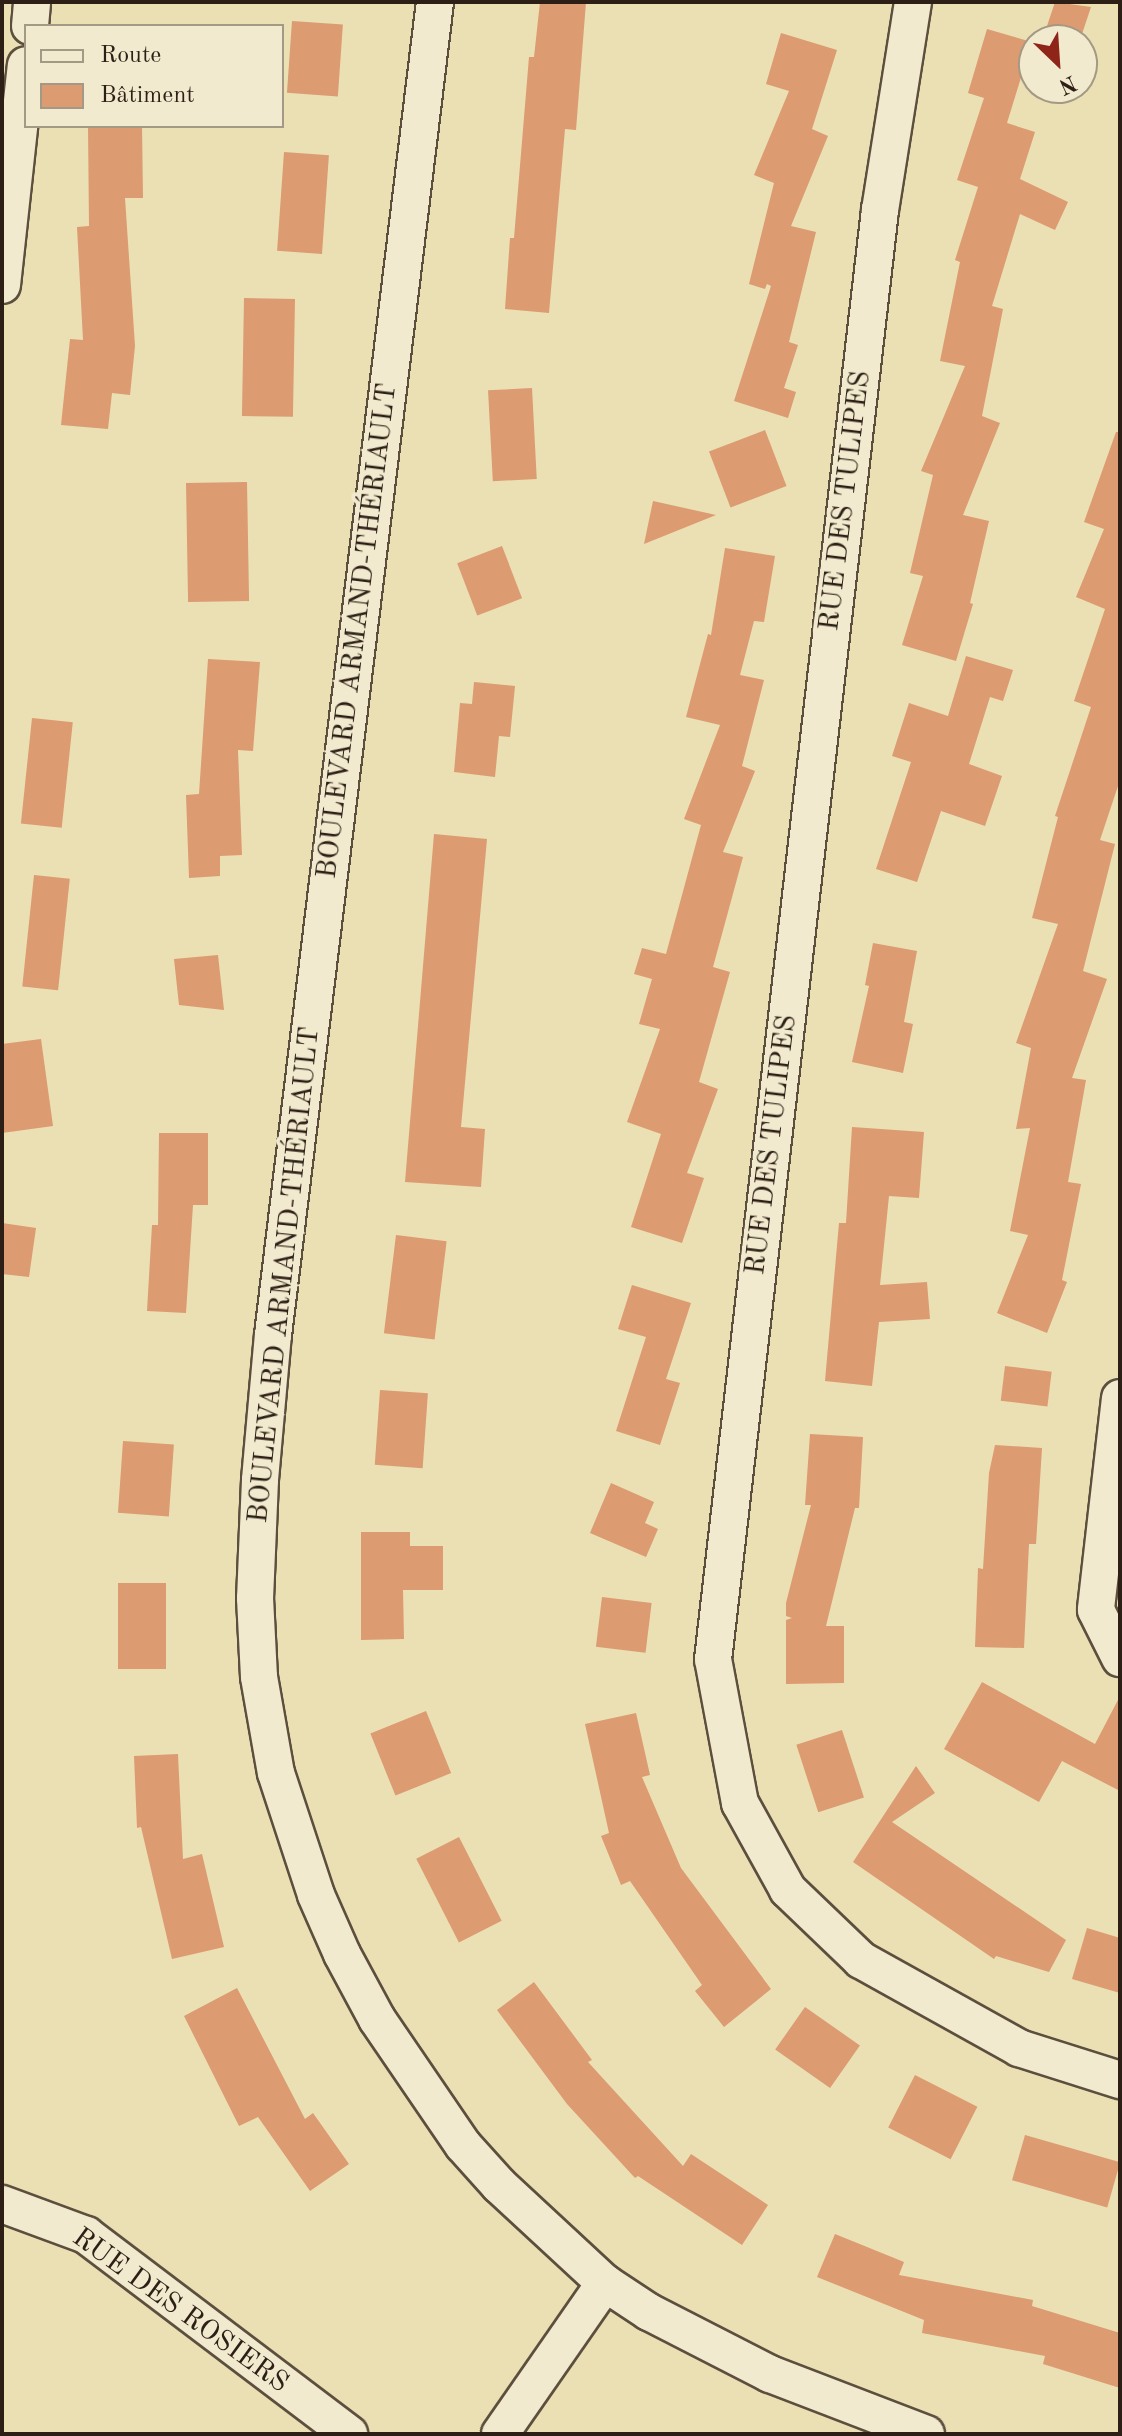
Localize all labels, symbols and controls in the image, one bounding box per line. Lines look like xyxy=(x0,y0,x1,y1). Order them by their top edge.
legend xyxy=(24,24,284,128)
north arrow xyxy=(1018,24,1098,104)
text: Route xyxy=(100,44,161,68)
text: N xyxy=(1055,70,1080,97)
text: Bâtiment xyxy=(100,84,195,108)
street label: RUE DES TULIPES xyxy=(813,369,879,633)
street label: BOULEVARD ARMAND-THÉRIAULT xyxy=(311,381,405,881)
street label: RUE DES TULIPES xyxy=(739,1013,805,1277)
street label: BOULEVARD ARMAND-THÉRIAULT xyxy=(242,1025,328,1525)
street label: RUE DES ROSIERS xyxy=(65,2221,295,2401)

